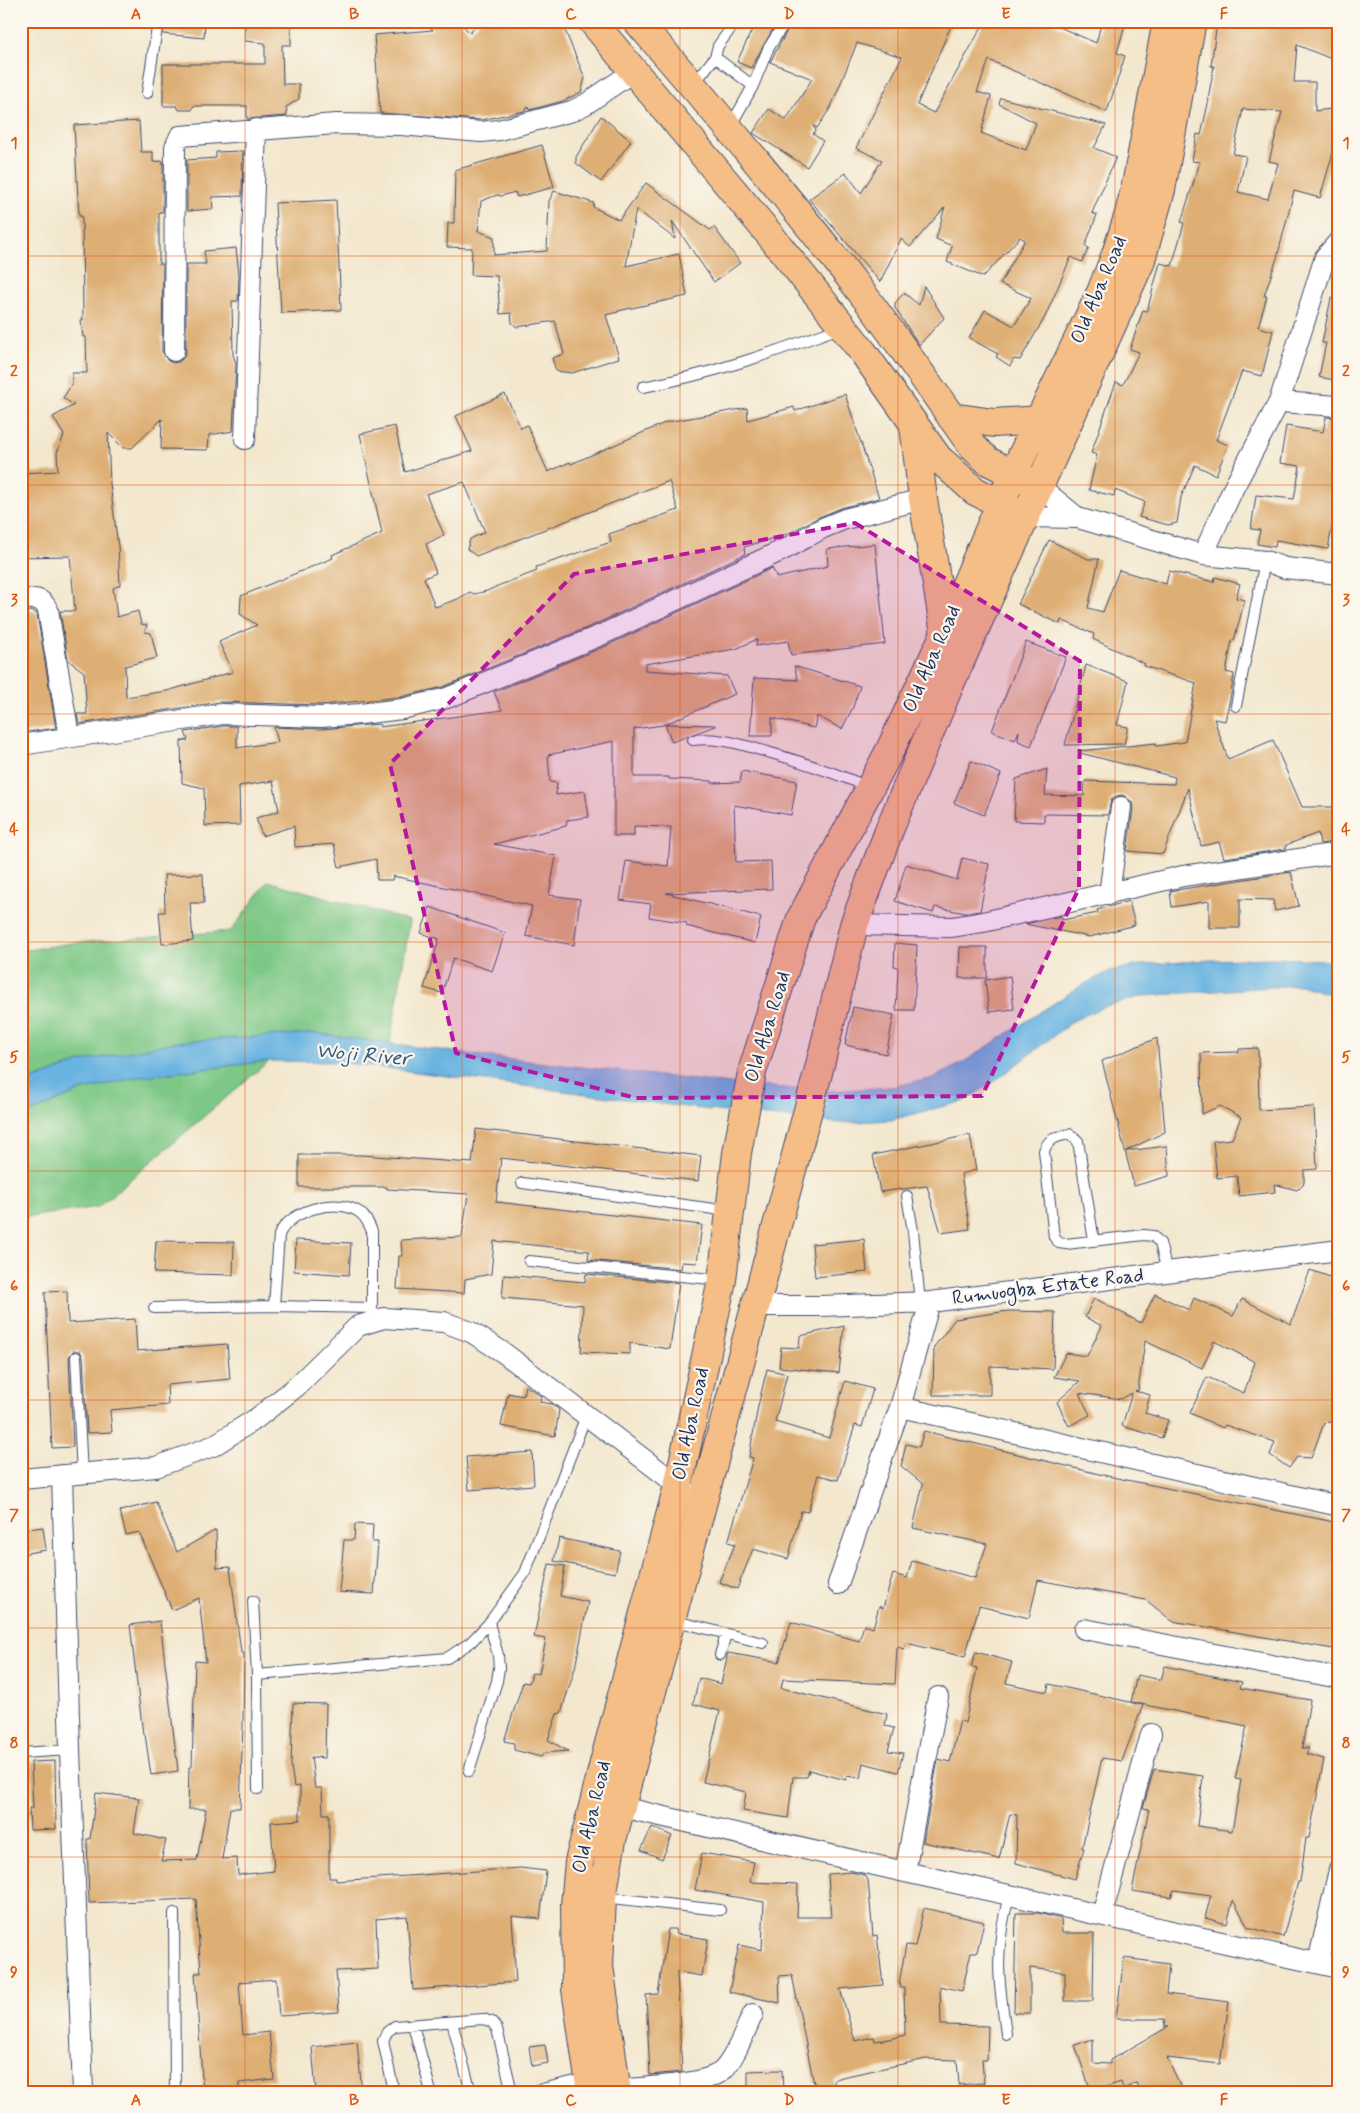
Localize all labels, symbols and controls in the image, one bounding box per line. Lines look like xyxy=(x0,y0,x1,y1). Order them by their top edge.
text: A xyxy=(131,4,141,25)
text: B xyxy=(349,4,359,25)
text: C xyxy=(565,4,577,25)
text: D xyxy=(783,4,795,25)
text: E xyxy=(1001,4,1011,25)
text: F xyxy=(1220,4,1229,25)
text: 1 xyxy=(10,133,18,154)
text: 1 xyxy=(1342,133,1350,154)
street label: Old Aba Road xyxy=(1064,232,1134,348)
text: 2 xyxy=(10,361,18,382)
text: 2 xyxy=(1342,361,1350,382)
text: 3 xyxy=(10,590,18,611)
text: 3 xyxy=(1342,590,1350,611)
street label: Old Aba Road xyxy=(896,601,968,717)
text: 4 xyxy=(9,819,19,840)
text: 4 xyxy=(1341,819,1351,840)
street label: Old Aba Road xyxy=(738,968,798,1086)
water label: Woji River xyxy=(315,1037,415,1073)
text: 5 xyxy=(9,1047,19,1068)
text: 5 xyxy=(1341,1047,1351,1068)
street label: Rumuogba Estate Road xyxy=(951,1262,1146,1313)
text: 6 xyxy=(10,1276,18,1297)
text: 6 xyxy=(1342,1276,1350,1297)
street label: Old Aba Road xyxy=(666,1365,716,1483)
text: 7 xyxy=(9,1505,19,1526)
text: 7 xyxy=(1341,1505,1351,1526)
text: 8 xyxy=(9,1733,19,1754)
text: 8 xyxy=(1341,1733,1351,1754)
street label: Old Aba Road xyxy=(566,1758,618,1876)
text: 9 xyxy=(10,1962,18,1983)
text: 9 xyxy=(1342,1962,1350,1983)
text: A xyxy=(131,2090,141,2111)
text: B xyxy=(349,2090,359,2111)
text: C xyxy=(565,2090,577,2111)
text: D xyxy=(783,2090,795,2111)
text: E xyxy=(1001,2090,1011,2111)
text: F xyxy=(1220,2090,1229,2111)

